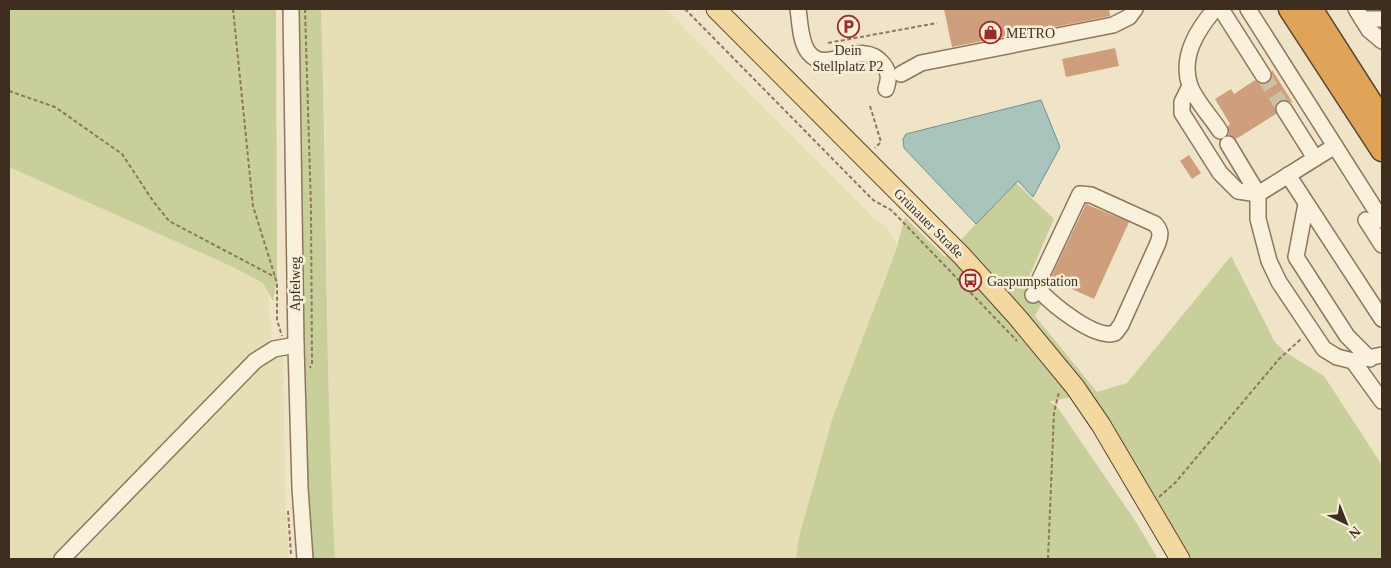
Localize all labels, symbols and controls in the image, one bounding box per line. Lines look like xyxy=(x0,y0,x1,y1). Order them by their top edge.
parking icon: Dein Stellplatz P2 xyxy=(836,15,860,39)
shop icon: METRO xyxy=(978,21,1002,45)
place label: METRO xyxy=(1006,26,1055,41)
place label: Dein Stellplatz P2 xyxy=(812,43,884,74)
street label: Grünauer Straße xyxy=(891,185,967,261)
street label: Apfelweg xyxy=(288,256,303,312)
bus stop icon: Gaspumpstation xyxy=(959,269,983,293)
place label: Gaspumpstation xyxy=(987,274,1078,289)
north arrow xyxy=(1321,498,1371,548)
text: N xyxy=(1346,523,1363,541)

